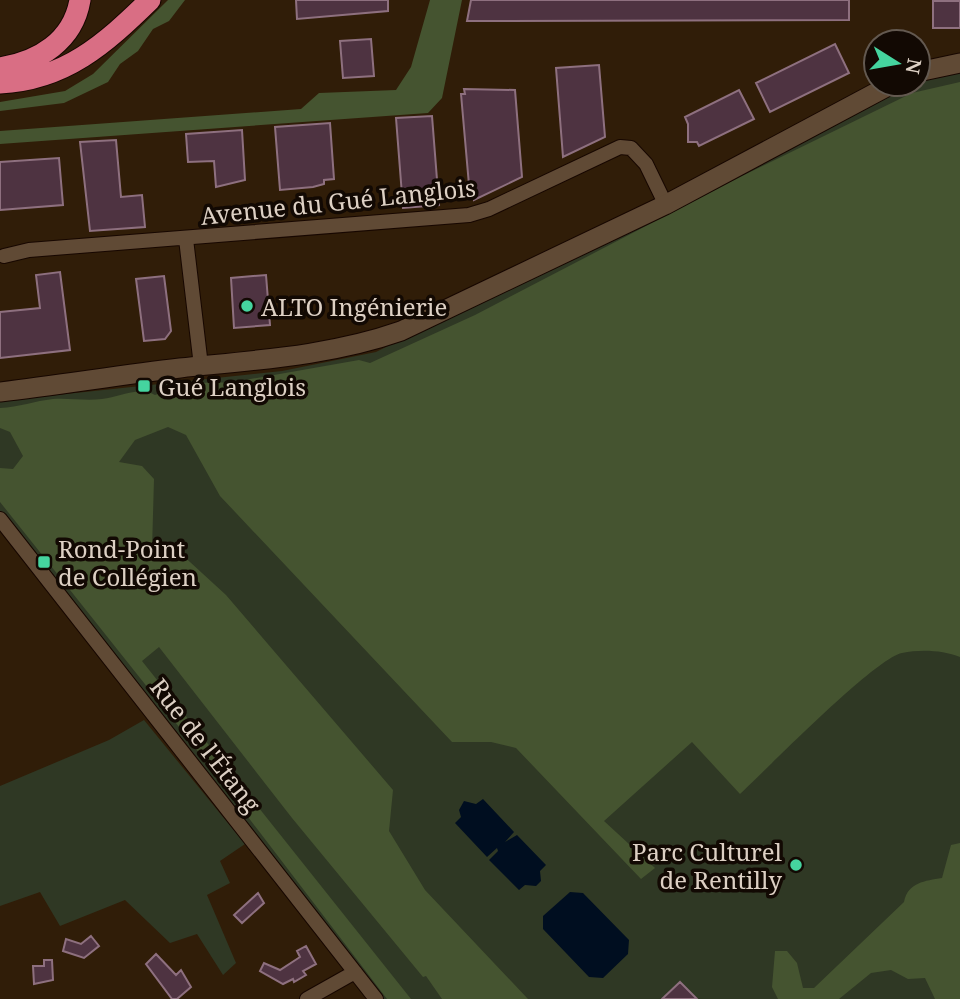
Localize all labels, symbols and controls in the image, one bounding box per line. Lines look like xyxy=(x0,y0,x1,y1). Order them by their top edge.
north arrow xyxy=(862,28,932,98)
text: N xyxy=(899,56,928,76)
street label: Avenue du Gué Langlois xyxy=(199,170,477,232)
place label: ALTO Ingénierie xyxy=(261,290,447,323)
marker: ALTO Ingénierie xyxy=(239,298,255,314)
place label: Gué Langlois xyxy=(158,370,306,403)
marker: Gué Langlois xyxy=(136,378,152,394)
place label: Rond-Point de Collégien xyxy=(58,532,197,593)
marker: Rond-Point de Collégien xyxy=(36,554,52,570)
street label: Rue de l'Étang xyxy=(143,671,269,819)
place label: Parc Culturel de Rentilly xyxy=(632,835,783,896)
marker: Parc Culturel de Rentilly xyxy=(788,857,804,873)

